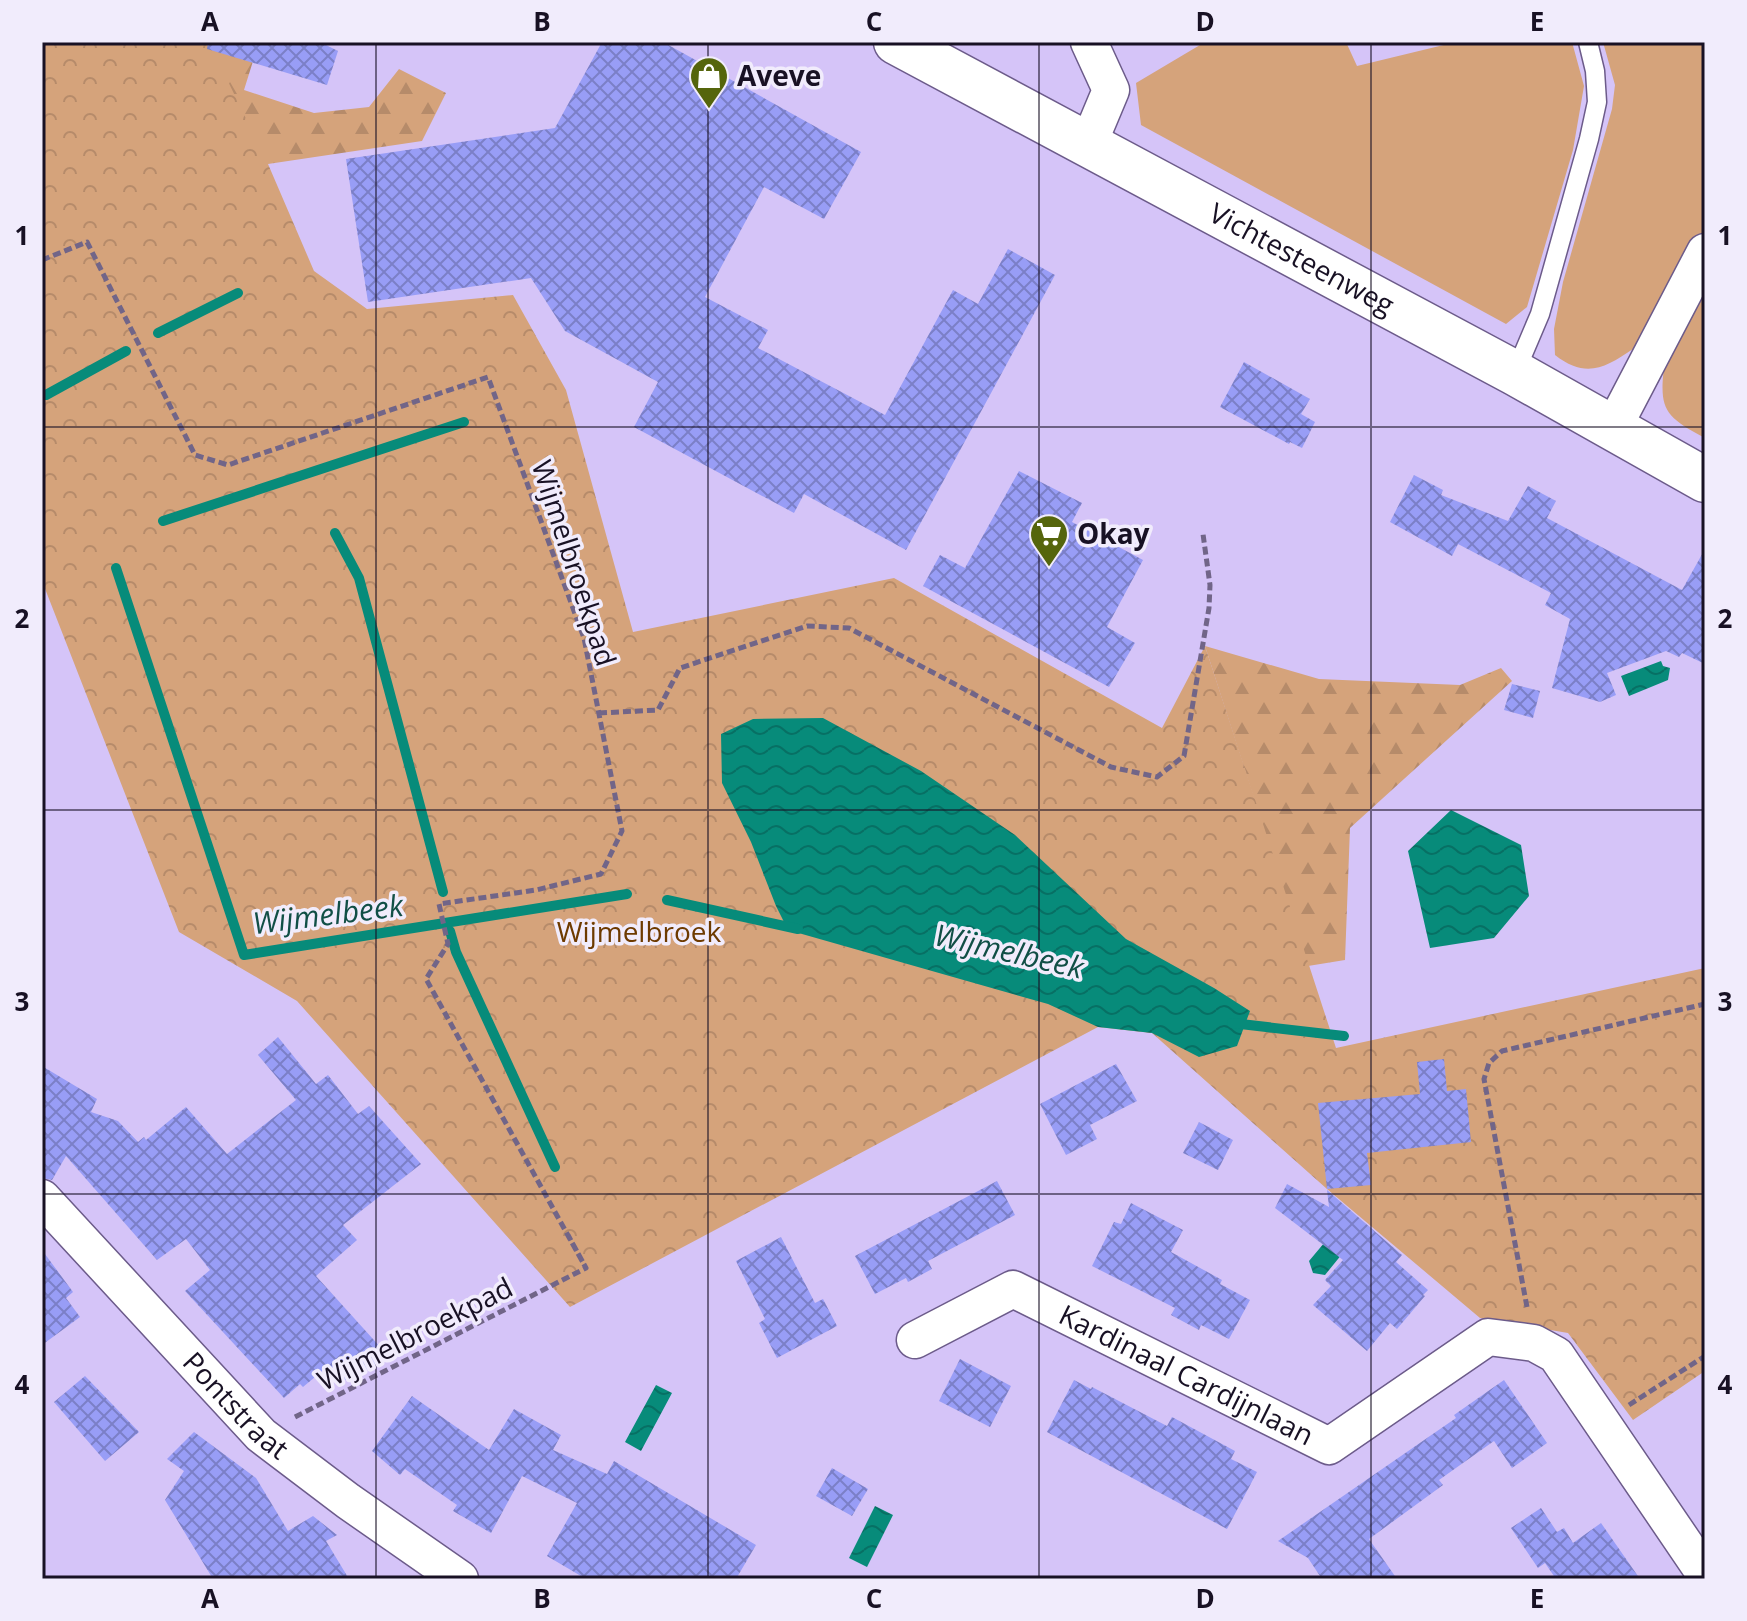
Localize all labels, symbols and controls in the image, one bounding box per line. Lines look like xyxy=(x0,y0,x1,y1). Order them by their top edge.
text: A xyxy=(201,3,219,39)
text: B xyxy=(533,3,551,39)
text: C xyxy=(866,3,882,39)
text: D xyxy=(1195,3,1215,39)
text: E xyxy=(1530,3,1544,39)
shop icon: Aveve xyxy=(688,55,730,110)
place label: Aveve xyxy=(737,56,821,94)
street label: Vichtesteenweg xyxy=(1203,193,1401,323)
text: 1 xyxy=(15,217,29,253)
text: 1 xyxy=(1718,217,1732,253)
street label: Wijmelbroekpad xyxy=(524,455,626,671)
supermarket icon: Okay xyxy=(1028,513,1070,568)
place label: Okay xyxy=(1077,514,1150,552)
text: 2 xyxy=(15,600,30,636)
text: 2 xyxy=(1718,600,1733,636)
water label: Wijmelbeek xyxy=(250,884,407,943)
park label: Wijmelbroek xyxy=(557,912,722,950)
water label: Wijmelbeek xyxy=(931,914,1089,988)
text: 3 xyxy=(15,983,29,1019)
text: 3 xyxy=(1718,983,1732,1019)
street label: Wijmelbroekpad xyxy=(310,1268,519,1399)
street label: Kardinaal Cardijnlaan xyxy=(1053,1295,1320,1453)
street label: Pontstraat xyxy=(175,1343,297,1467)
text: 4 xyxy=(15,1366,30,1402)
text: 4 xyxy=(1718,1366,1733,1402)
text: A xyxy=(201,1580,219,1616)
text: B xyxy=(533,1580,551,1616)
text: C xyxy=(866,1580,882,1616)
text: D xyxy=(1195,1580,1215,1616)
text: E xyxy=(1530,1580,1544,1616)

